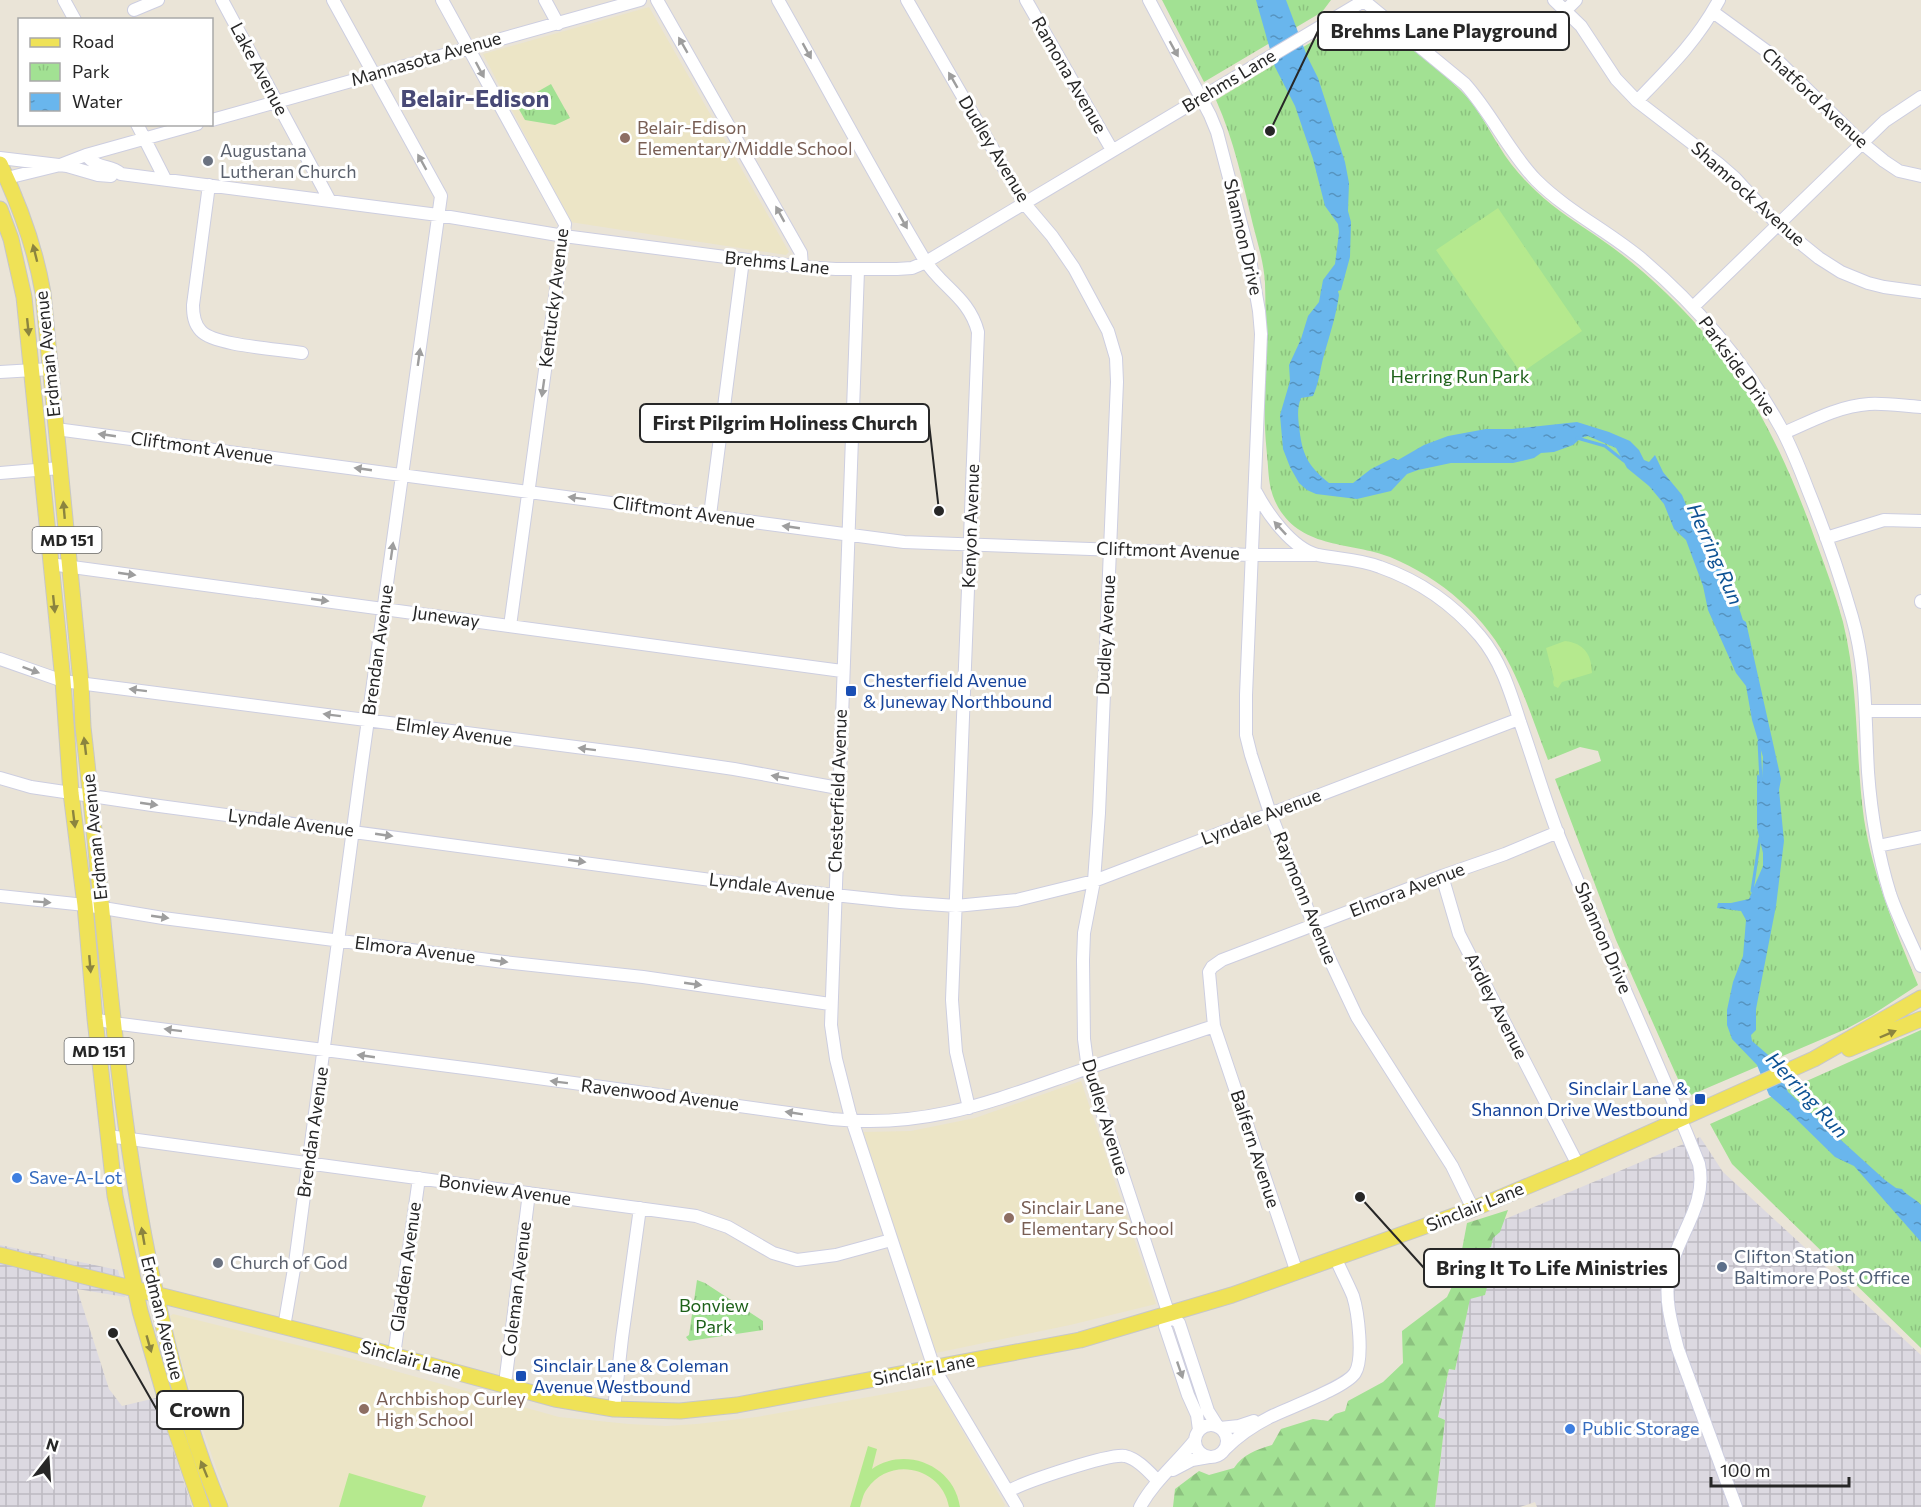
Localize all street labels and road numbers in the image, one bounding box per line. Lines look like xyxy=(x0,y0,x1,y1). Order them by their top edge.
street label: Ramona Avenue xyxy=(1028,12,1112,137)
street label: Lake Avenue xyxy=(226,18,294,119)
street label: Mannasota Avenue xyxy=(348,26,504,90)
street label: Chatford Avenue xyxy=(1758,42,1873,152)
street label: Brehms Lane xyxy=(1178,44,1279,117)
street label: Dudley Avenue xyxy=(954,91,1035,206)
street label: Shamrock Avenue xyxy=(1687,136,1810,250)
street label: Shannon Drive xyxy=(1220,176,1268,297)
street label: Kentucky Avenue xyxy=(534,227,572,369)
street label: Brehms Lane xyxy=(724,246,831,278)
street label: Erdman Avenue xyxy=(29,290,65,418)
street label: Parkside Drive xyxy=(1694,311,1781,419)
street label: Cliftmont Avenue xyxy=(129,426,275,468)
street label: Kenyon Avenue xyxy=(957,463,983,589)
street label: Cliftmont Avenue xyxy=(611,490,757,532)
road number: MD 151 xyxy=(32,527,101,553)
street label: Cliftmont Avenue xyxy=(1096,537,1240,564)
street label: Dudley Avenue xyxy=(1091,574,1119,696)
street label: Brendan Avenue xyxy=(357,583,397,717)
street label: Juneway xyxy=(411,600,481,632)
street label: Chesterfield Avenue xyxy=(823,709,851,873)
street label: Elmley Avenue xyxy=(394,712,514,750)
street label: Erdman Avenue xyxy=(76,773,112,901)
street label: Lyndale Avenue xyxy=(1198,783,1324,849)
street label: Lyndale Avenue xyxy=(227,803,355,841)
street label: Raymonn Avenue xyxy=(1269,828,1343,967)
street label: Elmora Avenue xyxy=(1346,857,1467,921)
street label: Lyndale Avenue xyxy=(708,867,836,905)
street label: Shannon Drive xyxy=(1571,879,1637,997)
street label: Elmora Avenue xyxy=(353,931,477,967)
street label: Ardley Avenue xyxy=(1461,949,1533,1062)
road number: MD 151 xyxy=(64,1038,134,1064)
street label: Dudley Avenue xyxy=(1078,1056,1134,1177)
street label: Brendan Avenue xyxy=(292,1065,332,1199)
street label: Ravenwood Avenue xyxy=(580,1073,740,1115)
street label: Balfern Avenue xyxy=(1227,1087,1285,1210)
street label: Bonview Avenue xyxy=(438,1169,573,1209)
street label: Sinclair Lane xyxy=(1423,1177,1527,1236)
street label: Gladden Avenue xyxy=(385,1200,425,1333)
street label: Coleman Avenue xyxy=(497,1220,535,1358)
street label: Erdman Avenue xyxy=(137,1254,189,1382)
street label: Sinclair Lane xyxy=(359,1335,464,1383)
street label: Sinclair Lane xyxy=(871,1348,977,1390)

